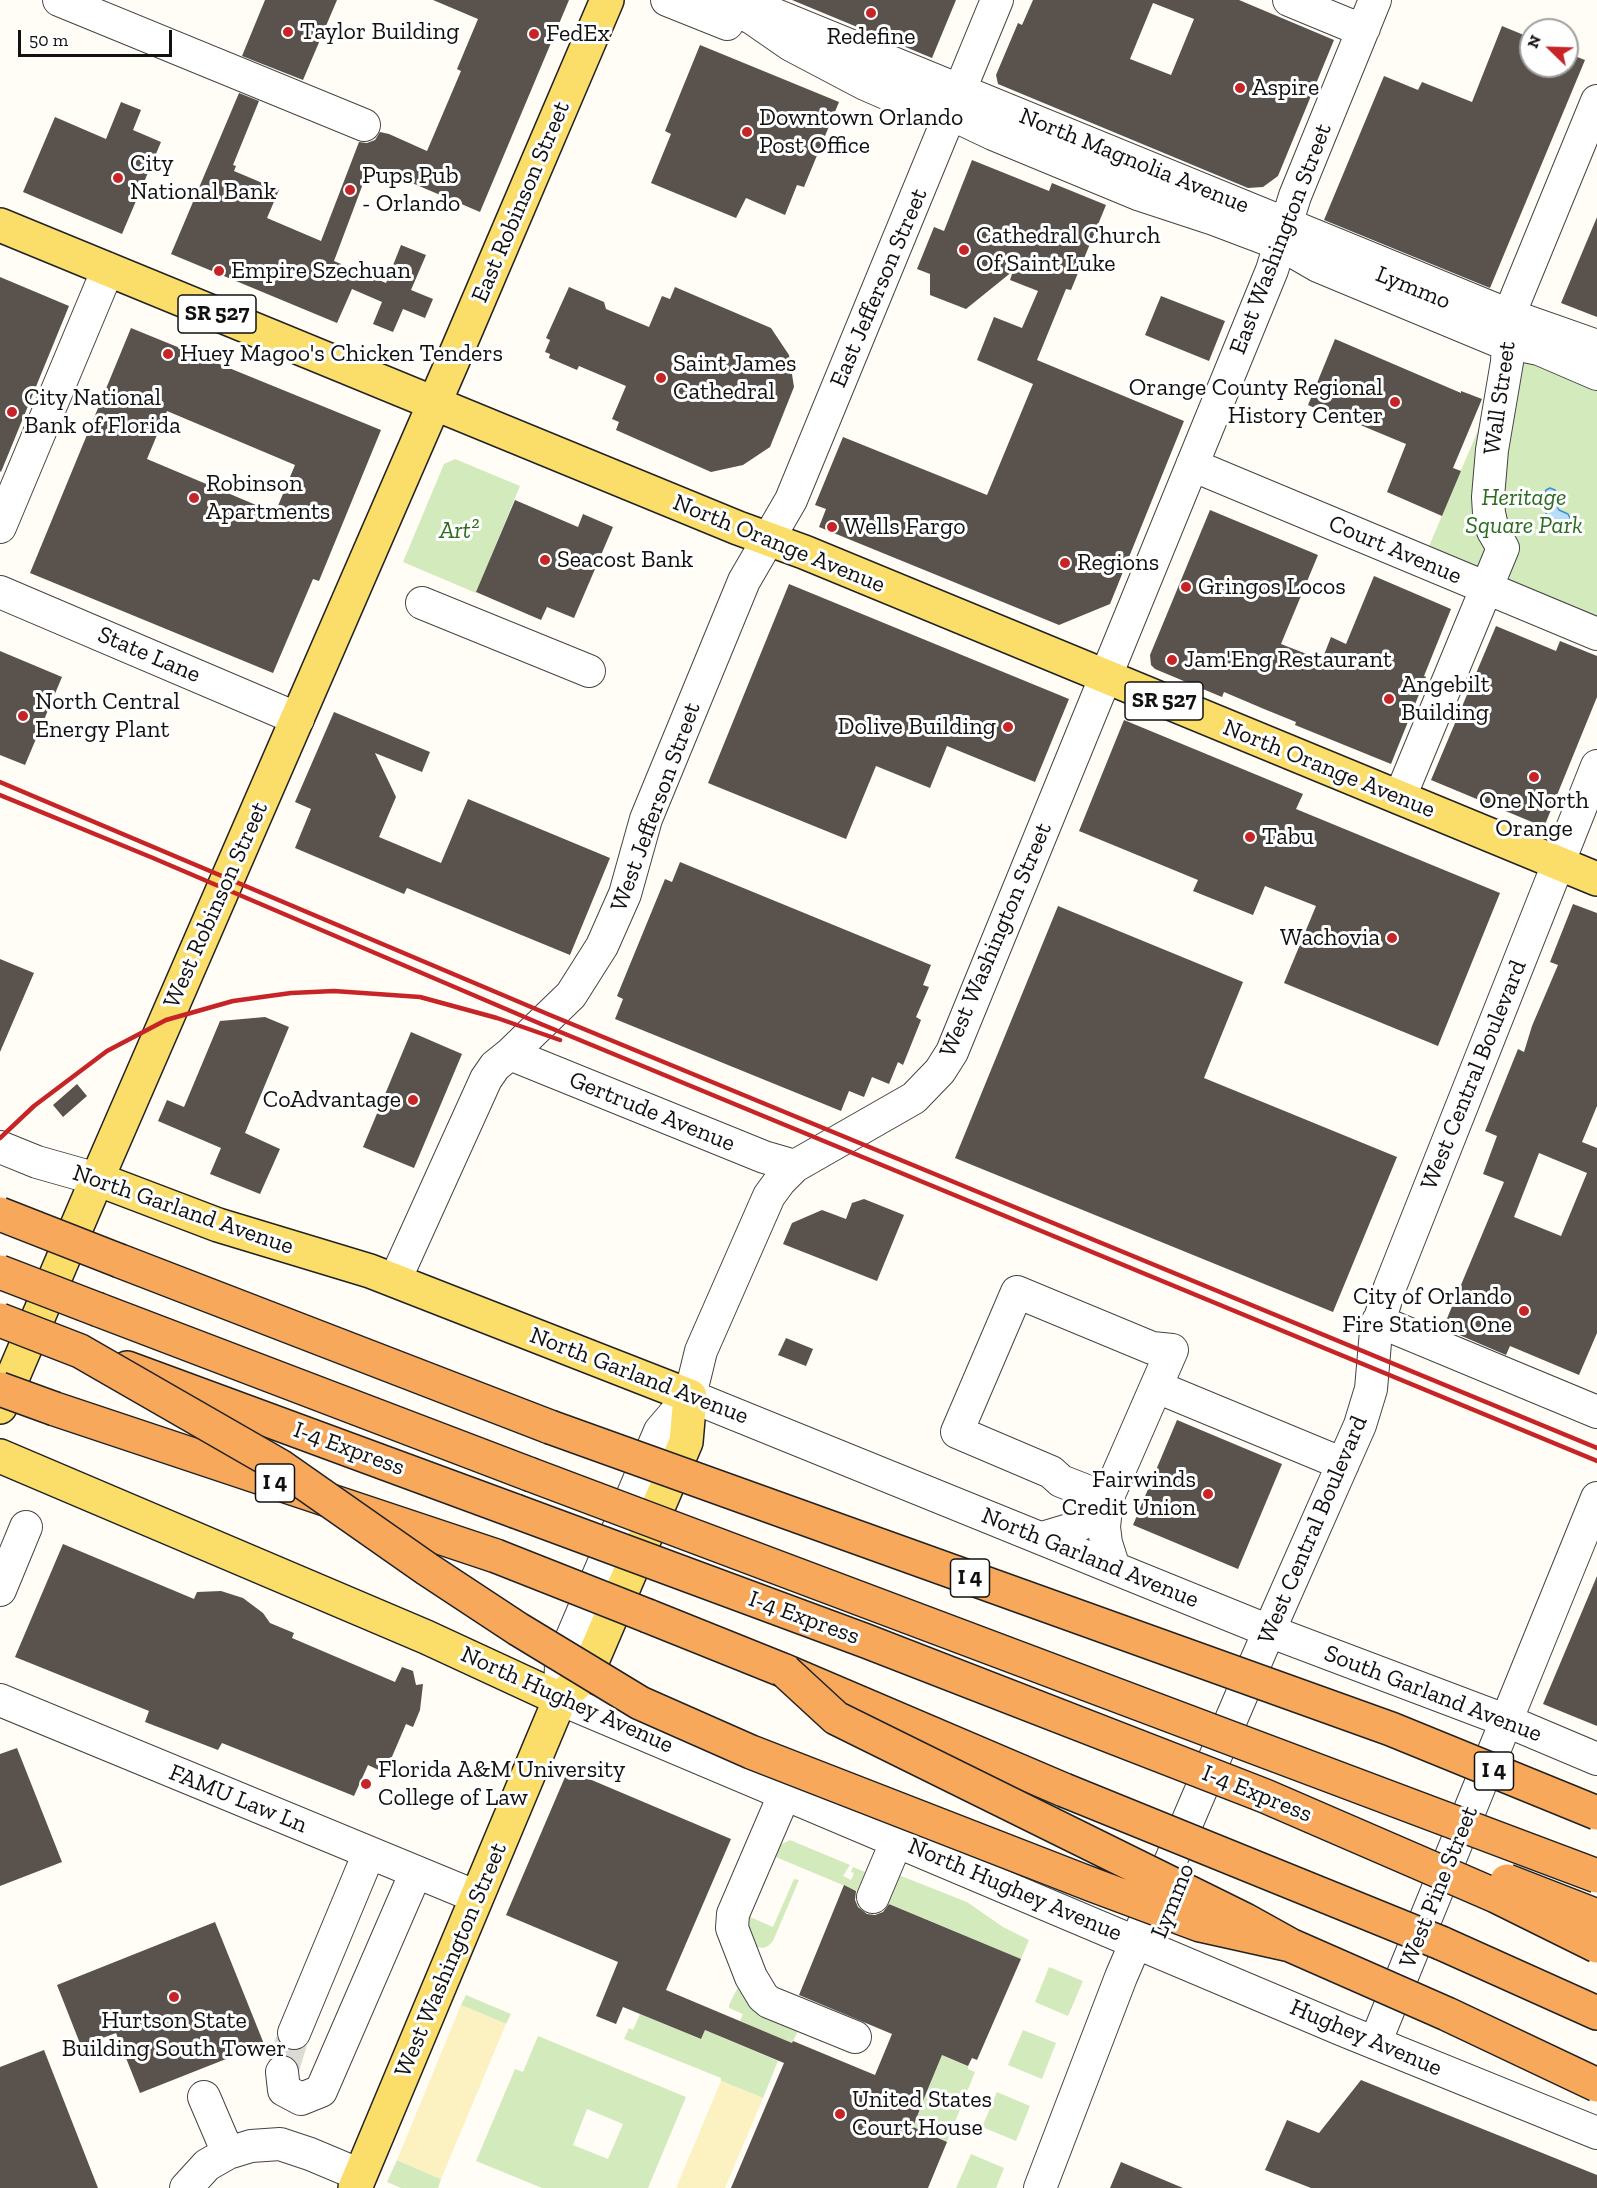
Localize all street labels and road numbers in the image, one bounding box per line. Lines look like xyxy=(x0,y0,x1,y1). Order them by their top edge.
street label: East Robinson Street xyxy=(466,97,576,307)
street label: North Magnolia Avenue xyxy=(1015,102,1253,220)
street label: East Washington Street xyxy=(1224,120,1338,358)
street label: East Jefferson Street xyxy=(824,184,934,392)
street label: Lymmo xyxy=(1371,260,1455,316)
road number: SR 527 xyxy=(178,295,256,333)
street label: Wall Street xyxy=(1478,339,1522,457)
street label: North Orange Avenue xyxy=(669,488,889,600)
street label: Court Avenue xyxy=(1324,509,1466,591)
street label: State Lane xyxy=(93,621,205,689)
road number: SR 527 xyxy=(1125,682,1203,720)
street label: West Jefferson Street xyxy=(605,699,707,915)
street label: North Orange Avenue xyxy=(1219,713,1439,825)
street label: West Robinson Street xyxy=(158,797,274,1013)
street label: West Washington Street xyxy=(934,819,1058,1061)
street label: West Central Boulevard xyxy=(1415,956,1533,1194)
street label: Gertrude Avenue xyxy=(565,1066,739,1158)
street label: North Garland Avenue xyxy=(69,1159,297,1261)
street label: North Garland Avenue xyxy=(526,1321,752,1431)
street label: West Central Boulevard xyxy=(1252,1412,1374,1648)
street label: I-4 Express xyxy=(290,1416,408,1482)
road number: I 4 xyxy=(256,1464,294,1502)
street label: North Garland Avenue xyxy=(977,1501,1203,1615)
road number: I 4 xyxy=(950,1559,990,1597)
street label: I-4 Express xyxy=(745,1585,863,1651)
street label: South Garland Avenue xyxy=(1320,1639,1546,1749)
street label: North Hughey Avenue xyxy=(456,1640,678,1760)
road number: I 4 xyxy=(1474,1752,1514,1790)
street label: FAMU Law Ln xyxy=(165,1758,311,1840)
street label: I-4 Express xyxy=(1198,1759,1316,1829)
street label: West Pine Street xyxy=(1393,1802,1485,1972)
street label: North Hughey Avenue xyxy=(904,1832,1126,1948)
street label: West Washington Street xyxy=(389,1839,513,2081)
street label: Lymmo xyxy=(1145,1859,1201,1943)
street label: Hughey Avenue xyxy=(1286,1993,1446,2083)

